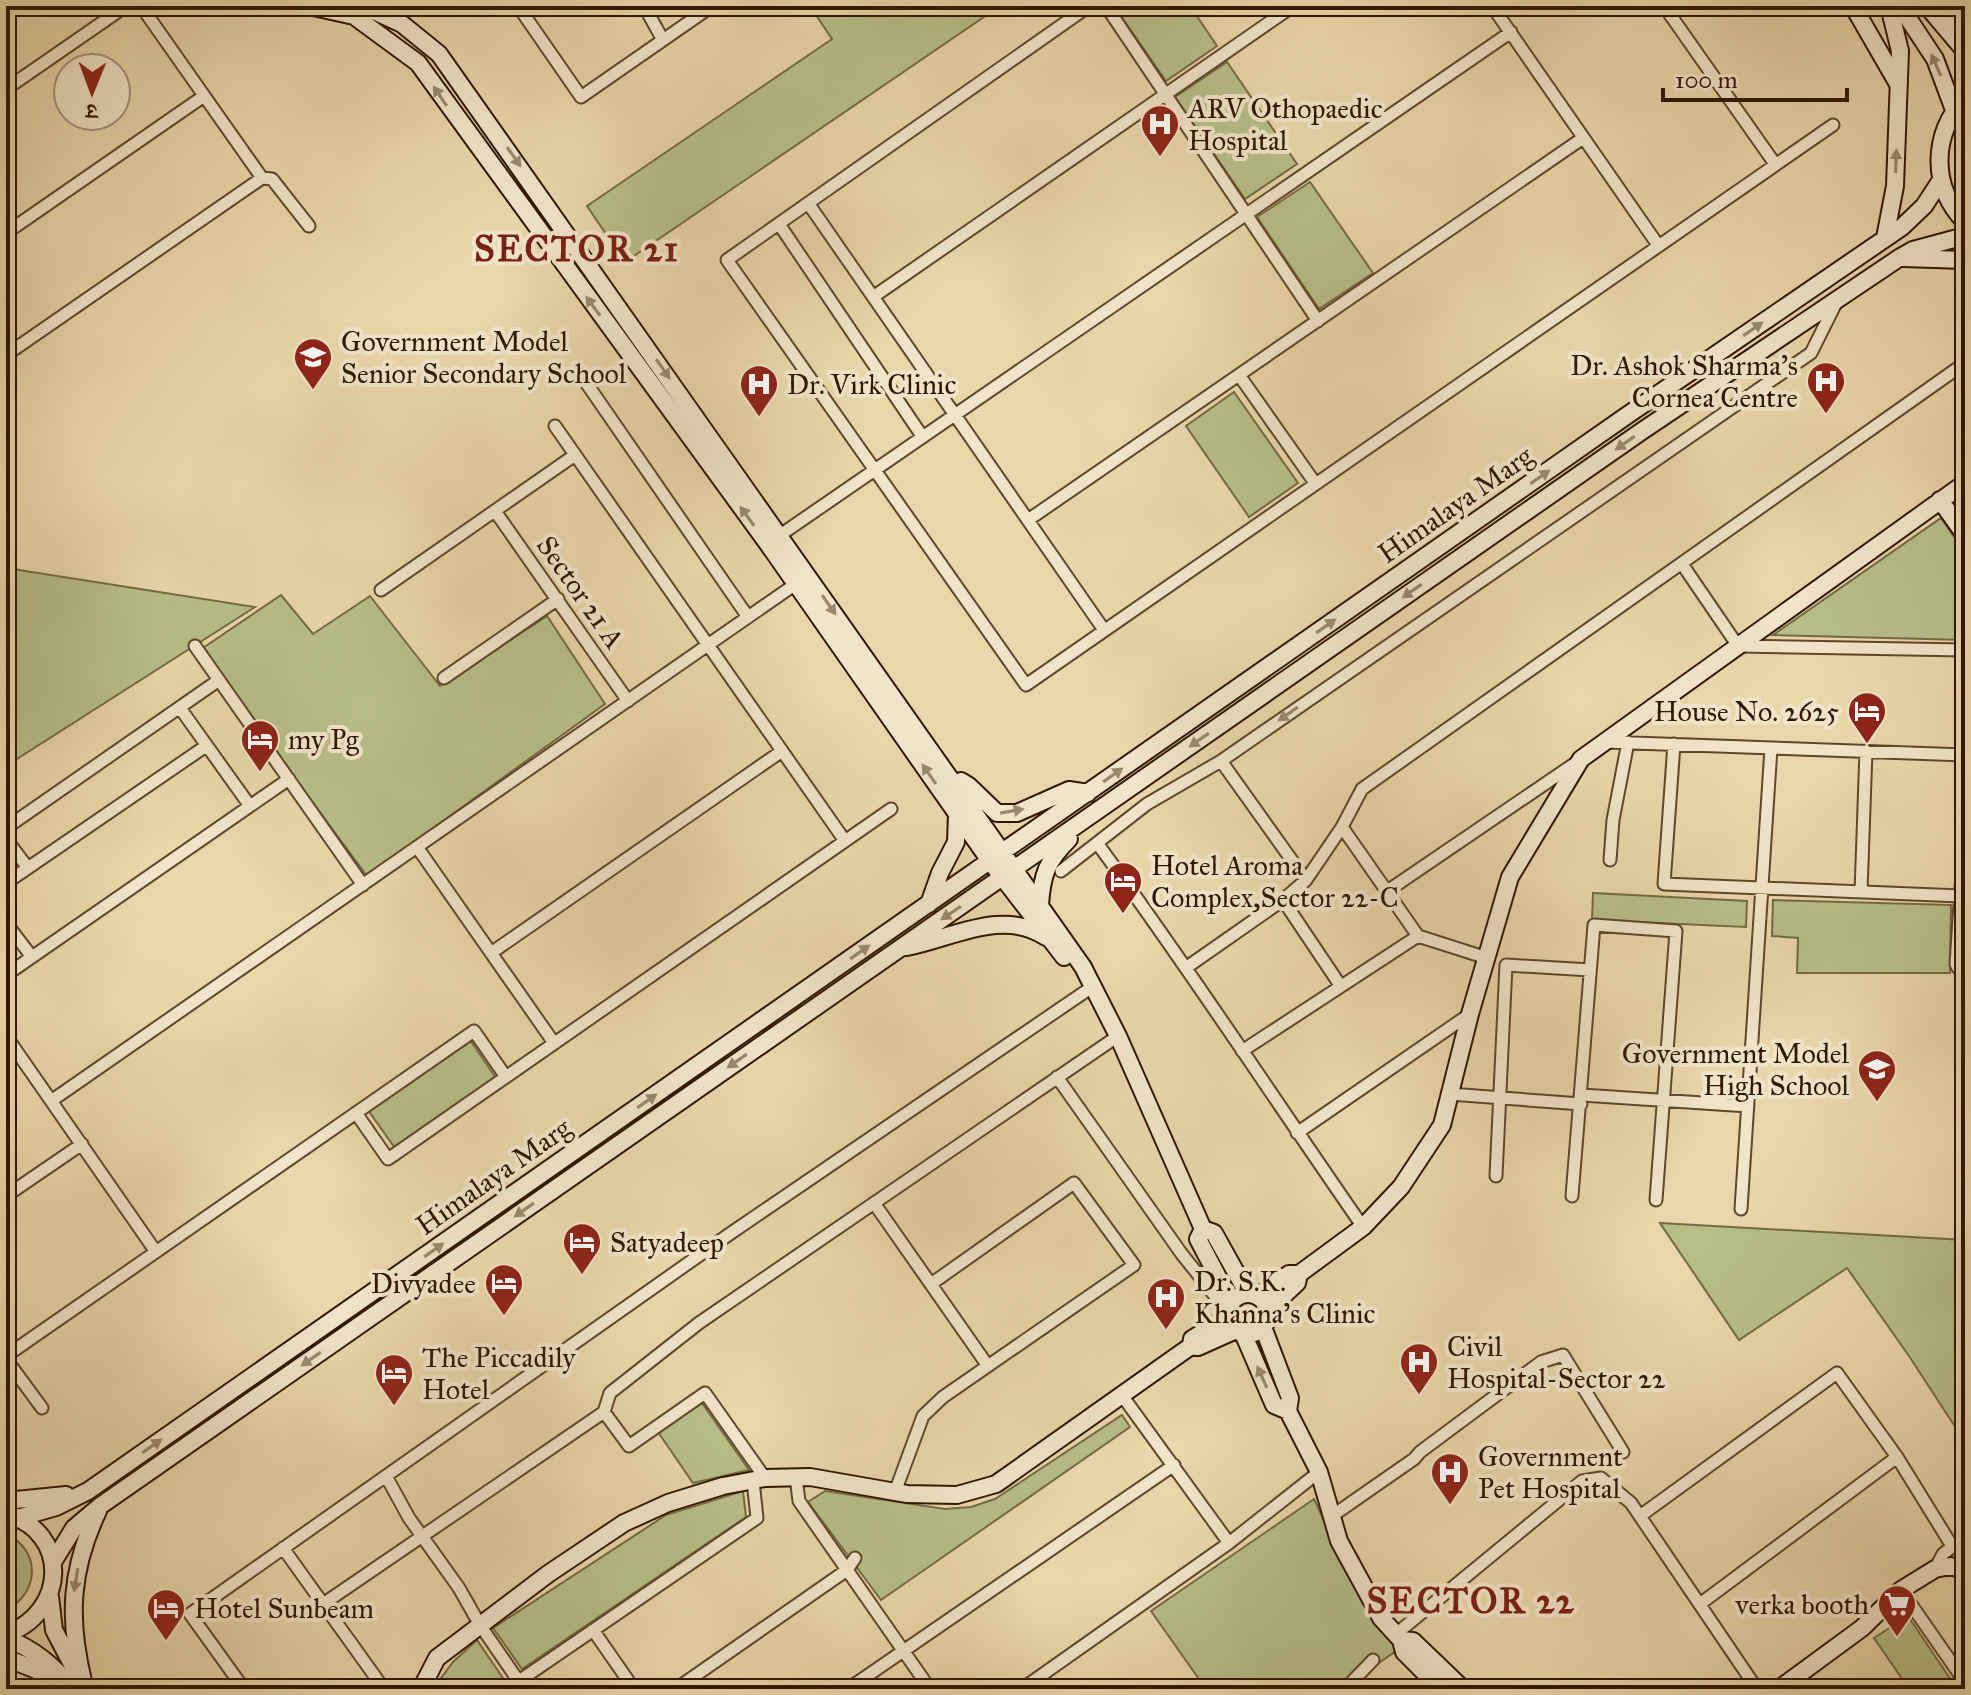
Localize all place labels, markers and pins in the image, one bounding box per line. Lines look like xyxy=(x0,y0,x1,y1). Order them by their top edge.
place label: ARV Othopaedic Hospital xyxy=(1187,91,1382,158)
hospital icon: ARV Othopaedic Hospital xyxy=(1139,103,1181,158)
place label: Government Model Senior Secondary School xyxy=(341,324,627,391)
school or university icon: Government Model Senior Secondary School xyxy=(292,336,334,391)
place label: Dr. Ashok Sharma's Cornea Centre xyxy=(1570,348,1798,415)
hospital icon: Dr. Ashok Sharma's Cornea Centre xyxy=(1805,360,1847,415)
hospital icon: Dr. Virk Clinic xyxy=(738,363,780,418)
place label: Dr. Virk Clinic xyxy=(787,367,956,402)
hotel icon: House No. 2625 xyxy=(1846,690,1888,745)
place label: House No. 2625 xyxy=(1654,694,1839,729)
hotel icon: my Pg xyxy=(239,718,281,773)
place label: my Pg xyxy=(288,722,360,757)
place label: Hotel Aroma Complex,Sector 22-C xyxy=(1151,848,1399,915)
hotel icon: Hotel Aroma Complex,Sector 22-C xyxy=(1102,860,1144,915)
place label: Government Model High School xyxy=(1622,1036,1849,1103)
school or university icon: Government Model High School xyxy=(1856,1048,1898,1103)
hotel icon: Satyadeep xyxy=(561,1221,603,1276)
place label: Satyadeep xyxy=(610,1225,724,1260)
hotel icon: Divyadee xyxy=(483,1262,525,1317)
place label: Dr. S.K. Khanna's Clinic xyxy=(1194,1264,1375,1331)
place label: Divyadee xyxy=(371,1266,476,1301)
hospital icon: Dr. S.K. Khanna's Clinic xyxy=(1145,1276,1187,1331)
place label: Civil Hospital-Sector 22 xyxy=(1447,1329,1666,1396)
place label: The Piccadily Hotel xyxy=(422,1340,576,1407)
hospital icon: Civil Hospital-Sector 22 xyxy=(1398,1341,1440,1396)
hotel icon: The Piccadily Hotel xyxy=(373,1352,415,1407)
place label: Government Pet Hospital xyxy=(1478,1439,1623,1506)
hospital icon: Government Pet Hospital xyxy=(1429,1451,1471,1506)
supermarket icon: verka booth xyxy=(1876,1583,1918,1638)
hotel icon: Hotel Sunbeam xyxy=(145,1587,187,1642)
place label: verka booth xyxy=(1734,1587,1869,1622)
place label: Hotel Sunbeam xyxy=(194,1591,374,1626)

